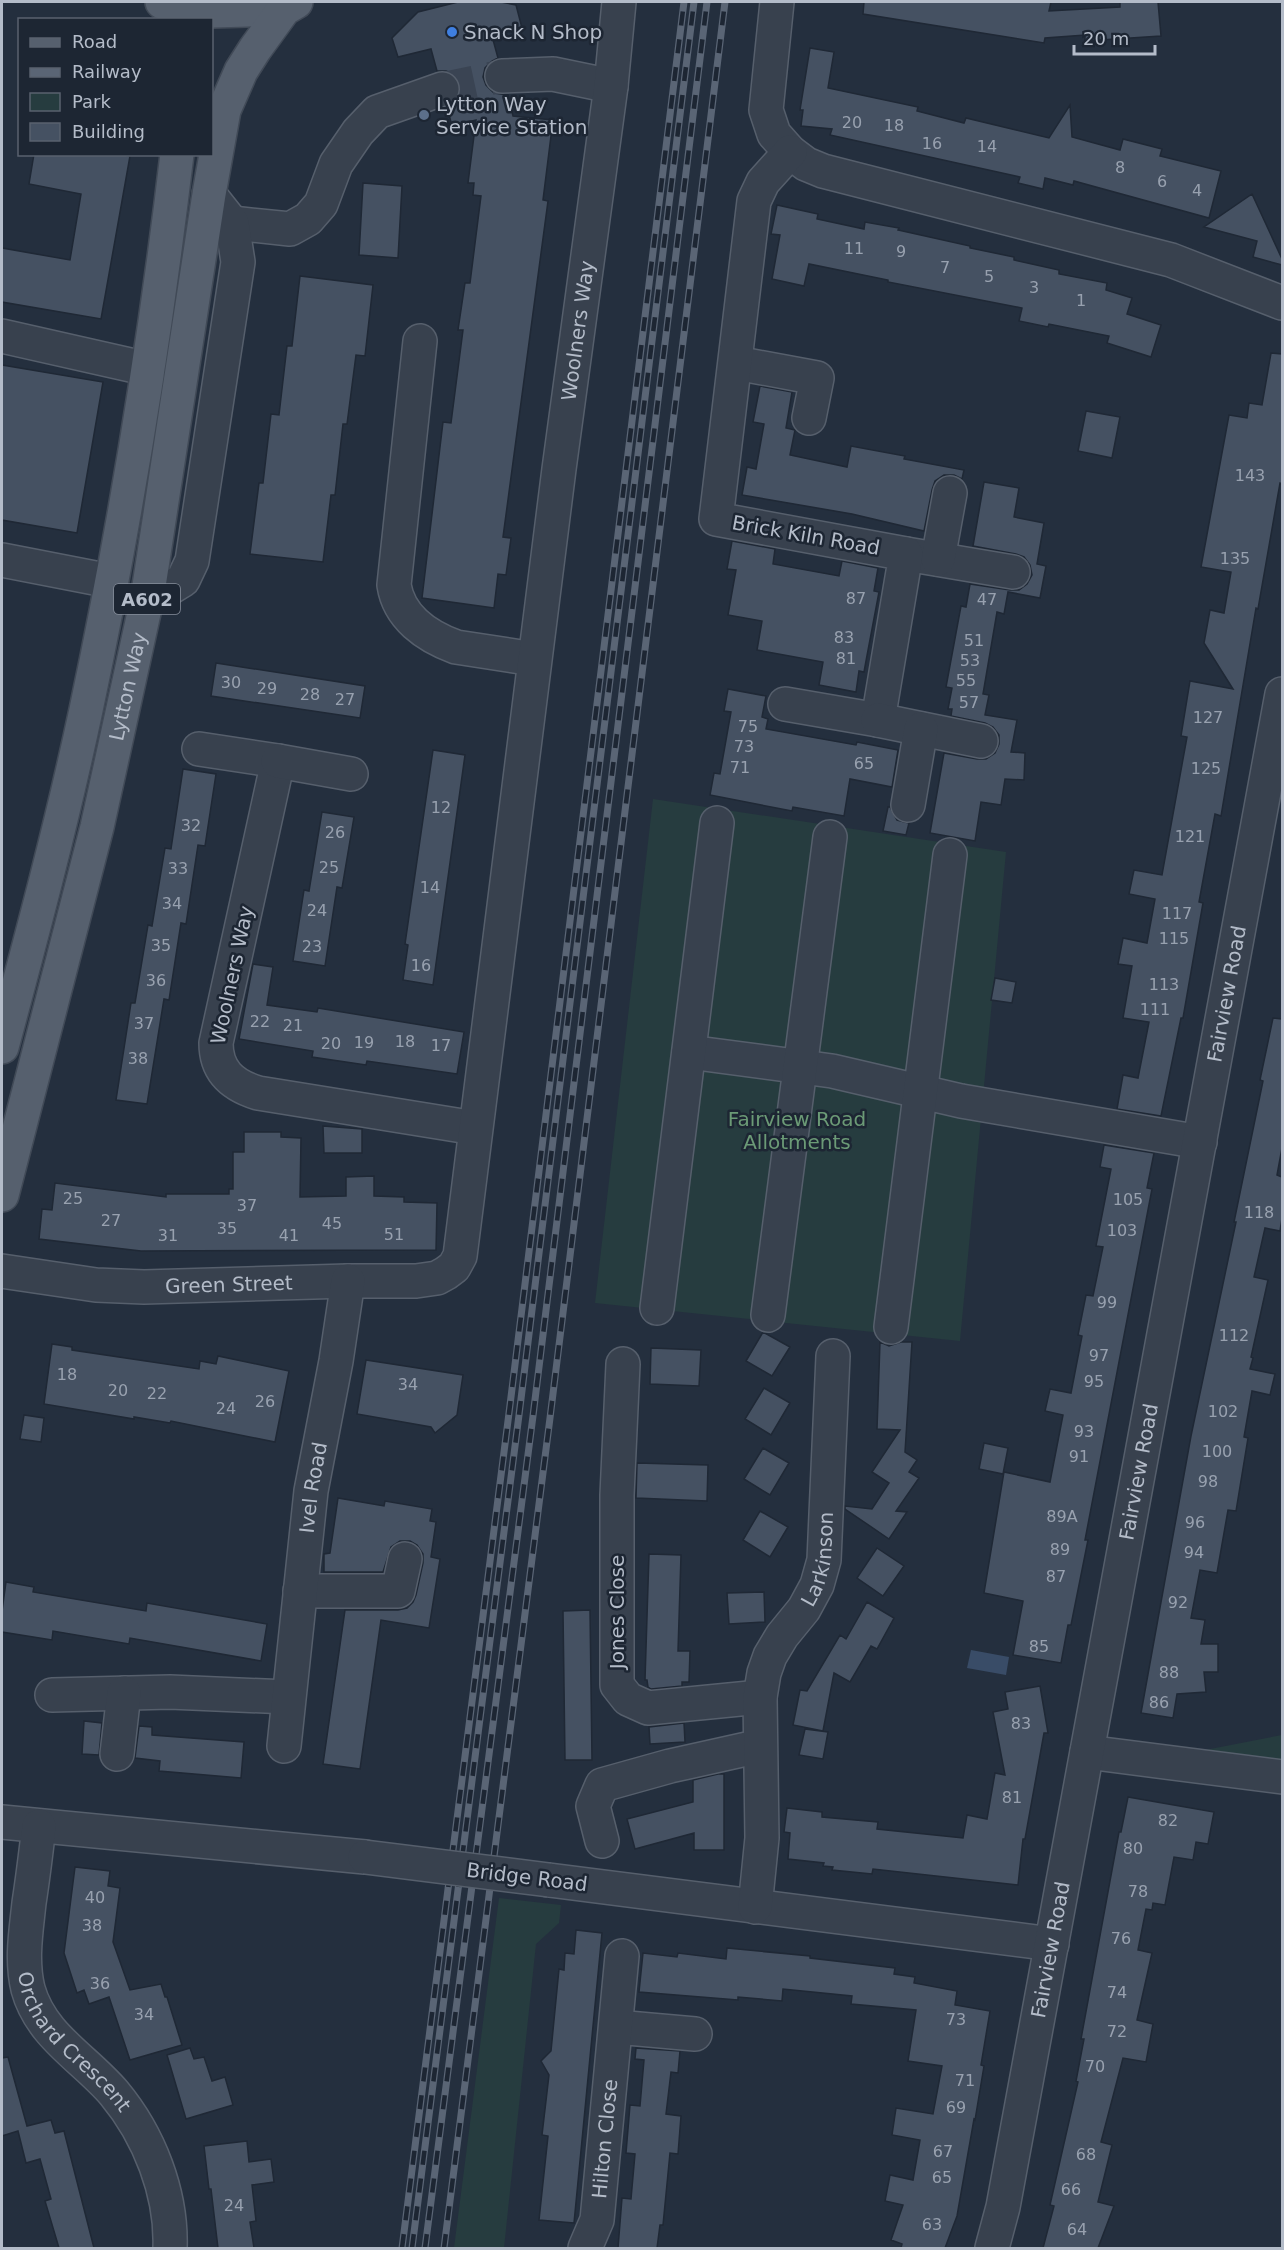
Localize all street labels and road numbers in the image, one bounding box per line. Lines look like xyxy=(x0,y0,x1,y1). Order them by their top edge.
street label: Woolners Way xyxy=(556,259,599,402)
street label: Brick Kiln Road xyxy=(730,510,882,560)
road number: A602 xyxy=(114,584,180,614)
street label: Lytton Way xyxy=(104,630,151,743)
street label: Woolners Way xyxy=(206,903,258,1047)
street label: Fairview Road xyxy=(1202,924,1251,1064)
street label: Green Street xyxy=(165,1271,293,1298)
street label: Fairview Road xyxy=(1114,1402,1163,1542)
street label: Ivel Road xyxy=(295,1440,332,1535)
street label: Larkinson xyxy=(796,1511,838,1611)
street label: Jones Close xyxy=(605,1555,629,1671)
street label: Bridge Road xyxy=(465,1858,589,1896)
street label: Fairview Road xyxy=(1026,1880,1075,2020)
street label: Orchard Crescent xyxy=(13,1970,136,2116)
street label: Hilton Close xyxy=(587,2078,622,2200)

